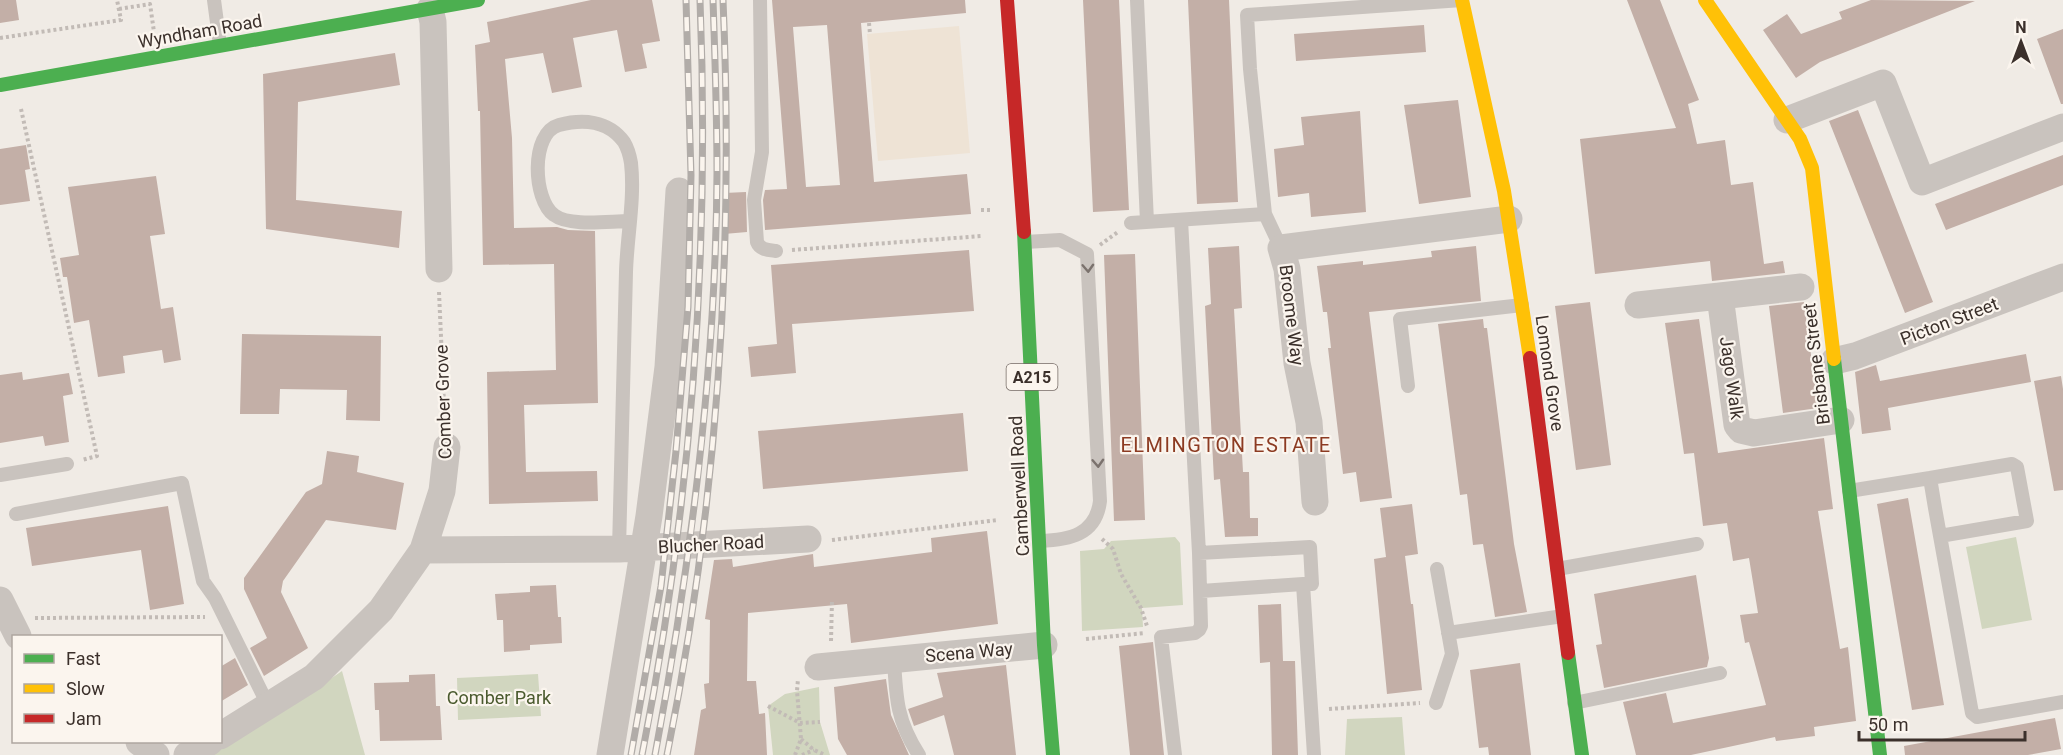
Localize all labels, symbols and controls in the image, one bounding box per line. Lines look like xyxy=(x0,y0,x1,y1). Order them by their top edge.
street label: Wyndham Road xyxy=(136,10,264,52)
north arrow xyxy=(1991,12,2051,72)
text: N xyxy=(2015,18,2027,37)
street label: Broome Way xyxy=(1275,263,1309,367)
one-way arrow xyxy=(1081,264,1094,273)
street label: Picton Street xyxy=(1897,293,2001,349)
street label: Brisbane Street xyxy=(1798,302,1834,426)
street label: Lomond Grove xyxy=(1531,314,1569,432)
street label: Jago Walk xyxy=(1716,335,1748,422)
street label: Comber Grove xyxy=(431,344,455,460)
road number: A215 xyxy=(1006,364,1058,390)
street label: Camberwell Road xyxy=(1005,415,1033,557)
district label: ELMINGTON ESTATE xyxy=(1120,433,1332,457)
one-way arrow xyxy=(1091,458,1104,467)
street label: Blucher Road xyxy=(657,531,765,557)
legend xyxy=(12,635,222,743)
street label: Scena Way xyxy=(924,638,1014,666)
text: Fast xyxy=(66,648,101,669)
text: Slow xyxy=(66,678,105,699)
park label: Comber Park xyxy=(447,687,552,708)
scale bar xyxy=(1859,704,2026,742)
text: Jam xyxy=(66,708,102,729)
text: 50 m xyxy=(1868,714,1908,735)

